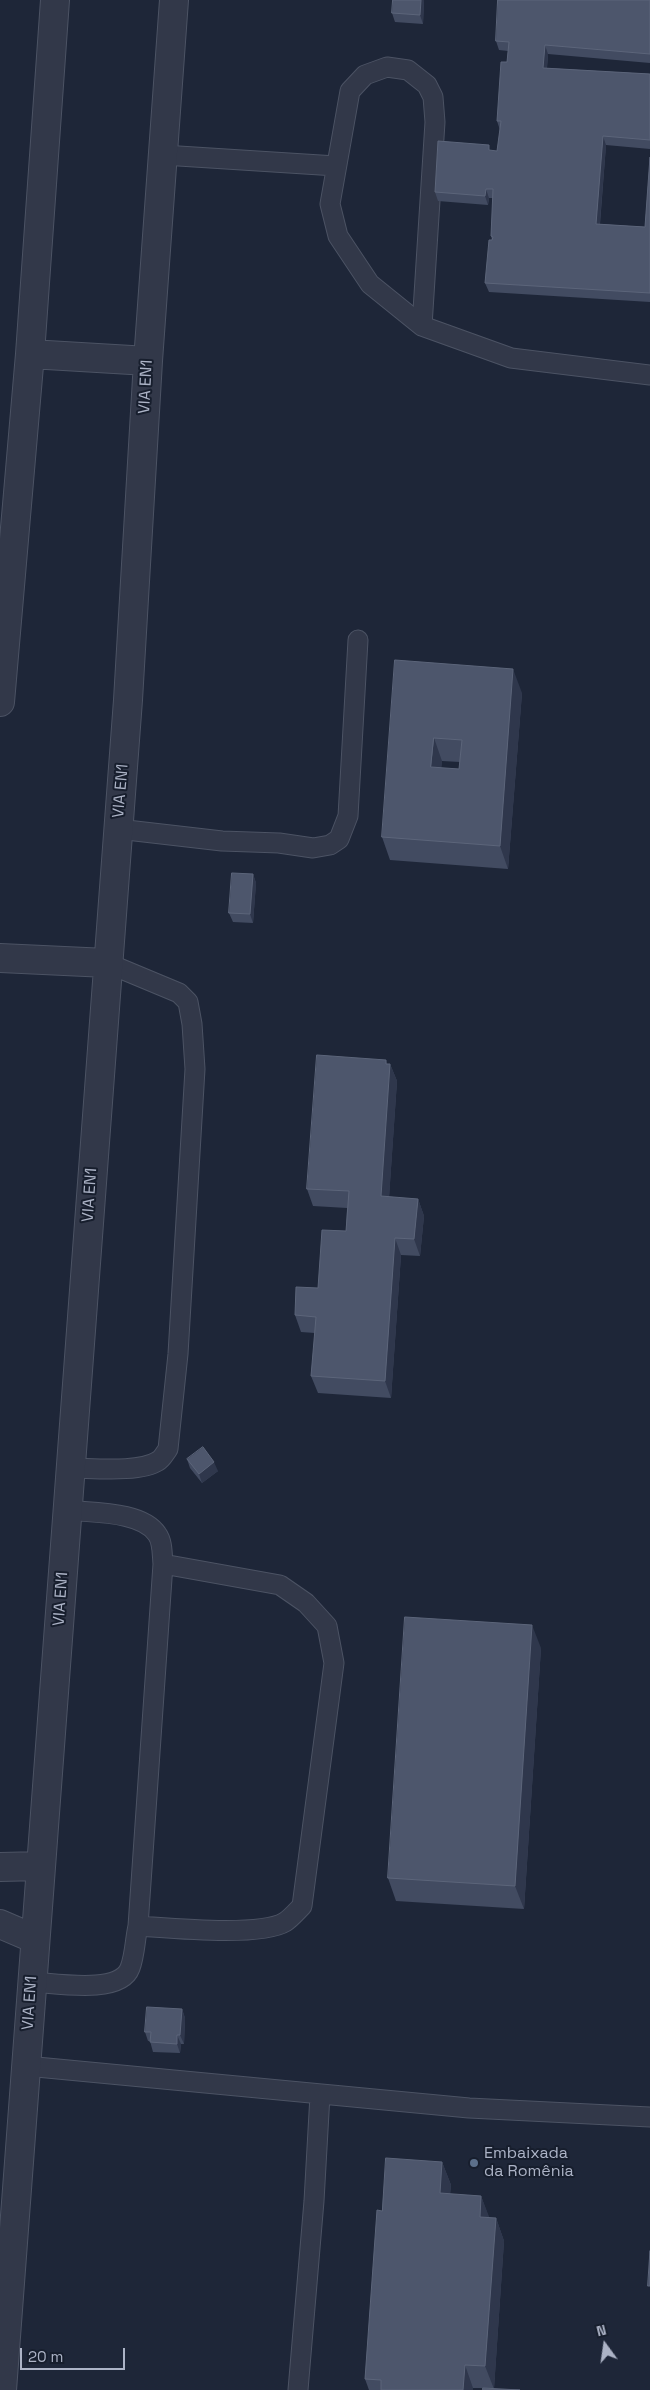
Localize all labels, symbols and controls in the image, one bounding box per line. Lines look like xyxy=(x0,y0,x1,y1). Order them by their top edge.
street label: VIA EN1 xyxy=(135,359,157,415)
street label: VIA EN1 xyxy=(109,763,133,819)
street label: VIA EN1 xyxy=(79,1167,101,1223)
street label: VIA EN1 xyxy=(50,1571,72,1627)
street label: VIA EN1 xyxy=(19,1975,41,2031)
place label: Embaixada da Romênia xyxy=(484,2144,574,2182)
marker: Embaixada da Romênia xyxy=(468,2157,480,2169)
north arrow xyxy=(580,2320,630,2370)
text: N xyxy=(595,2321,608,2340)
scale bar xyxy=(22,2338,128,2370)
text: 20 m xyxy=(28,2347,63,2366)

